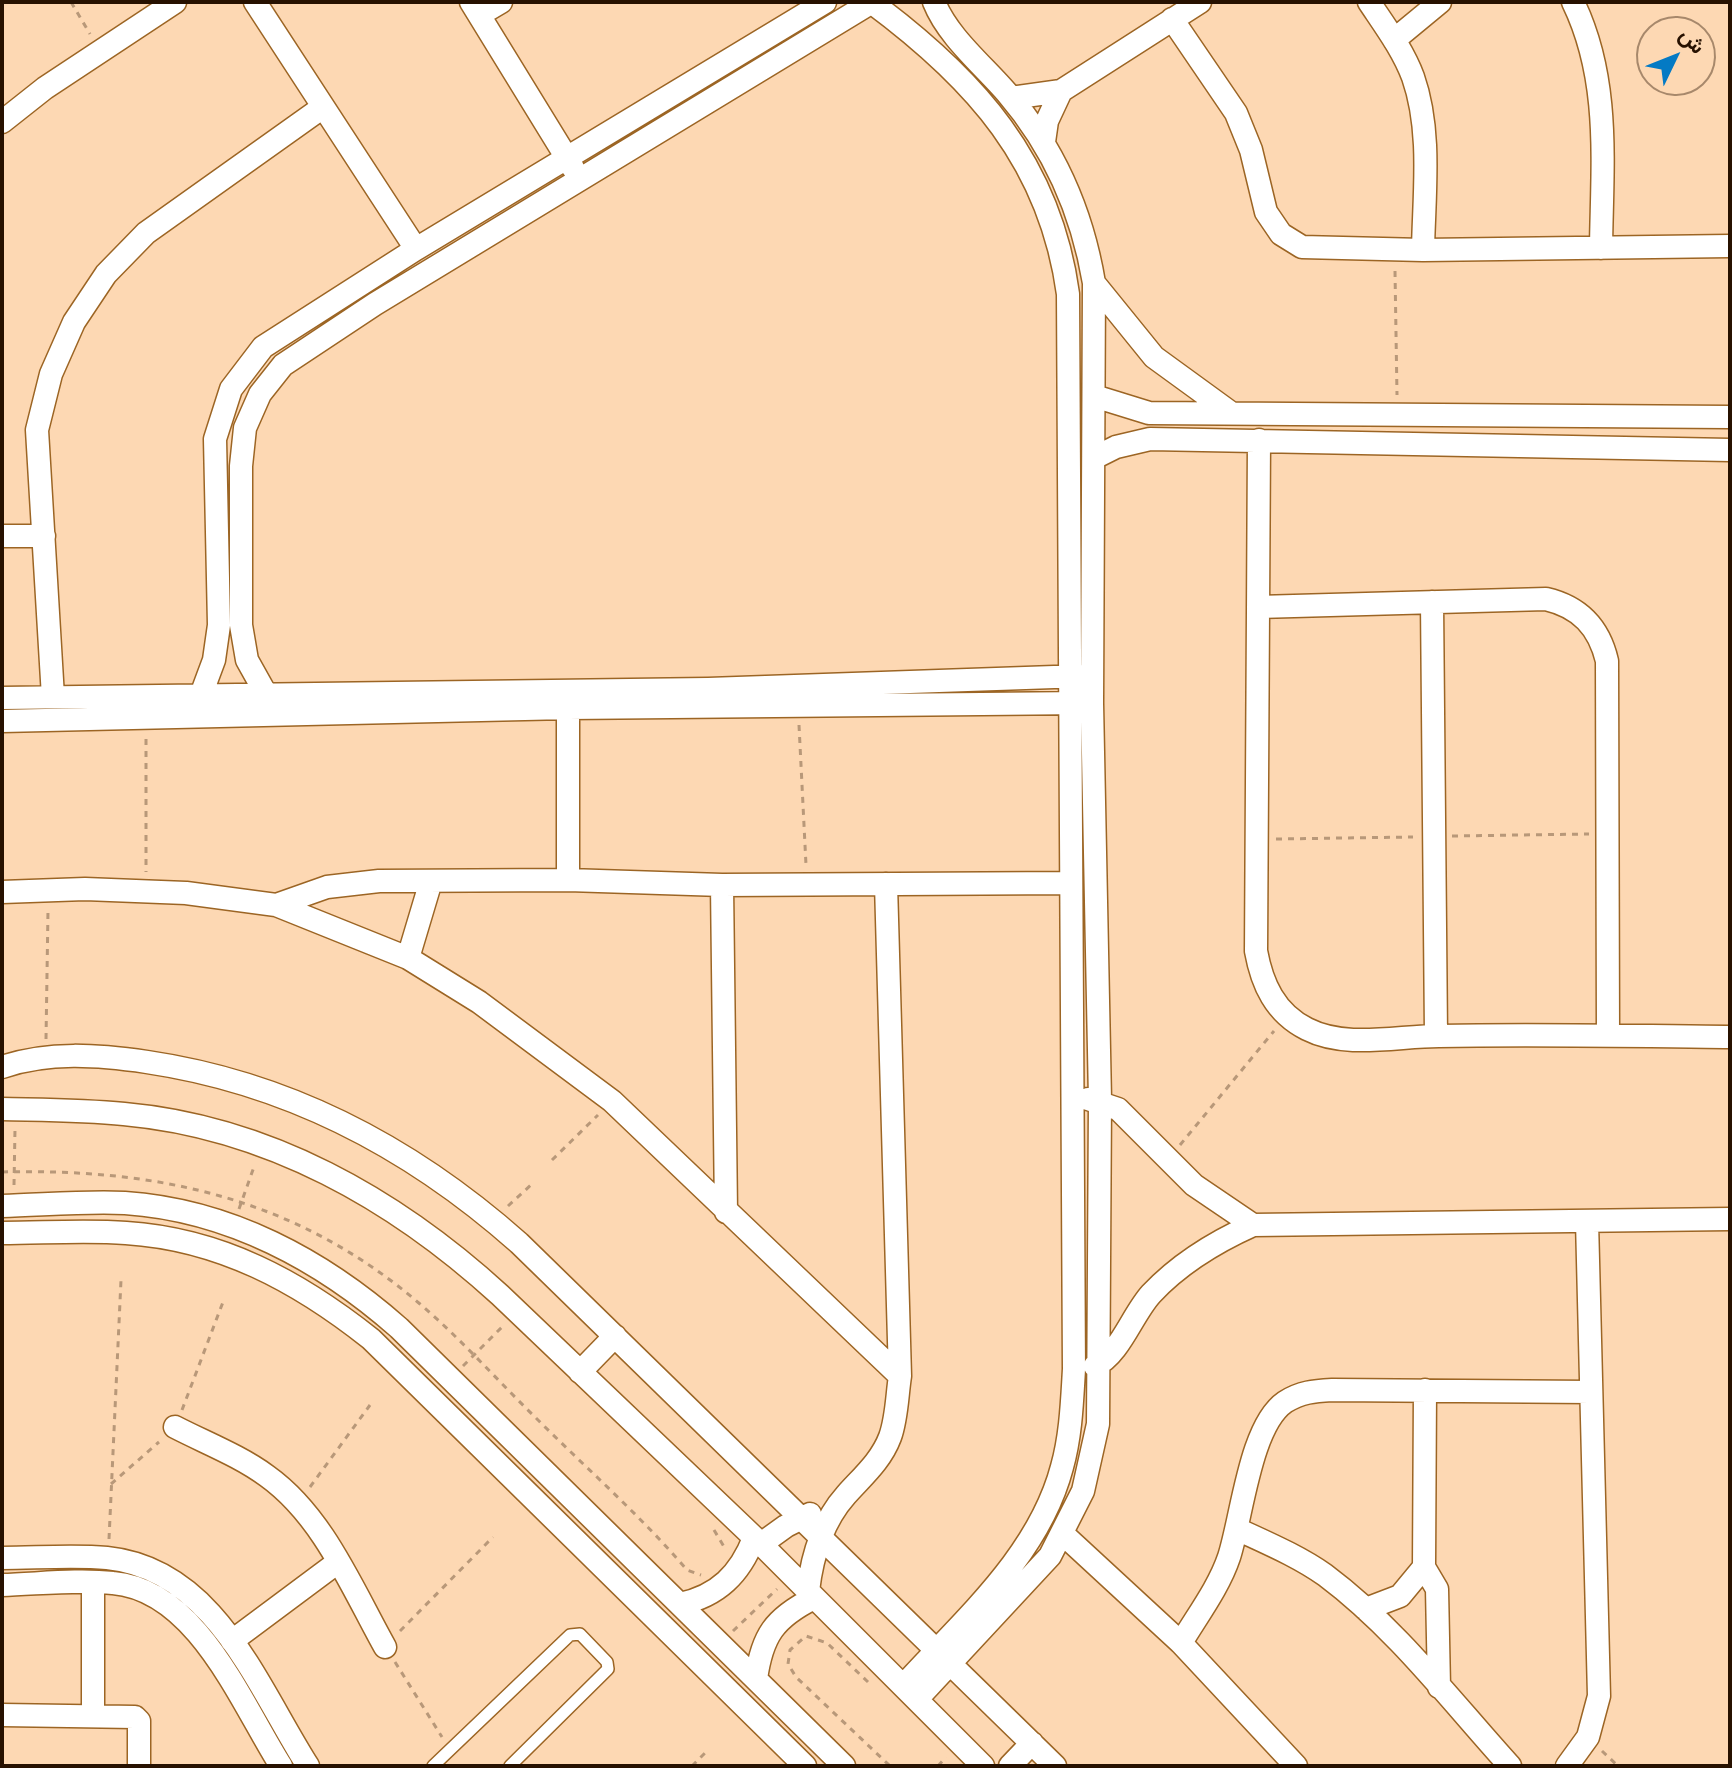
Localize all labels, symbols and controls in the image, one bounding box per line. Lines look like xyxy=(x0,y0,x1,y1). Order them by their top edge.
north arrow xyxy=(1636,16,1716,96)
text: ش xyxy=(1674,22,1711,60)

